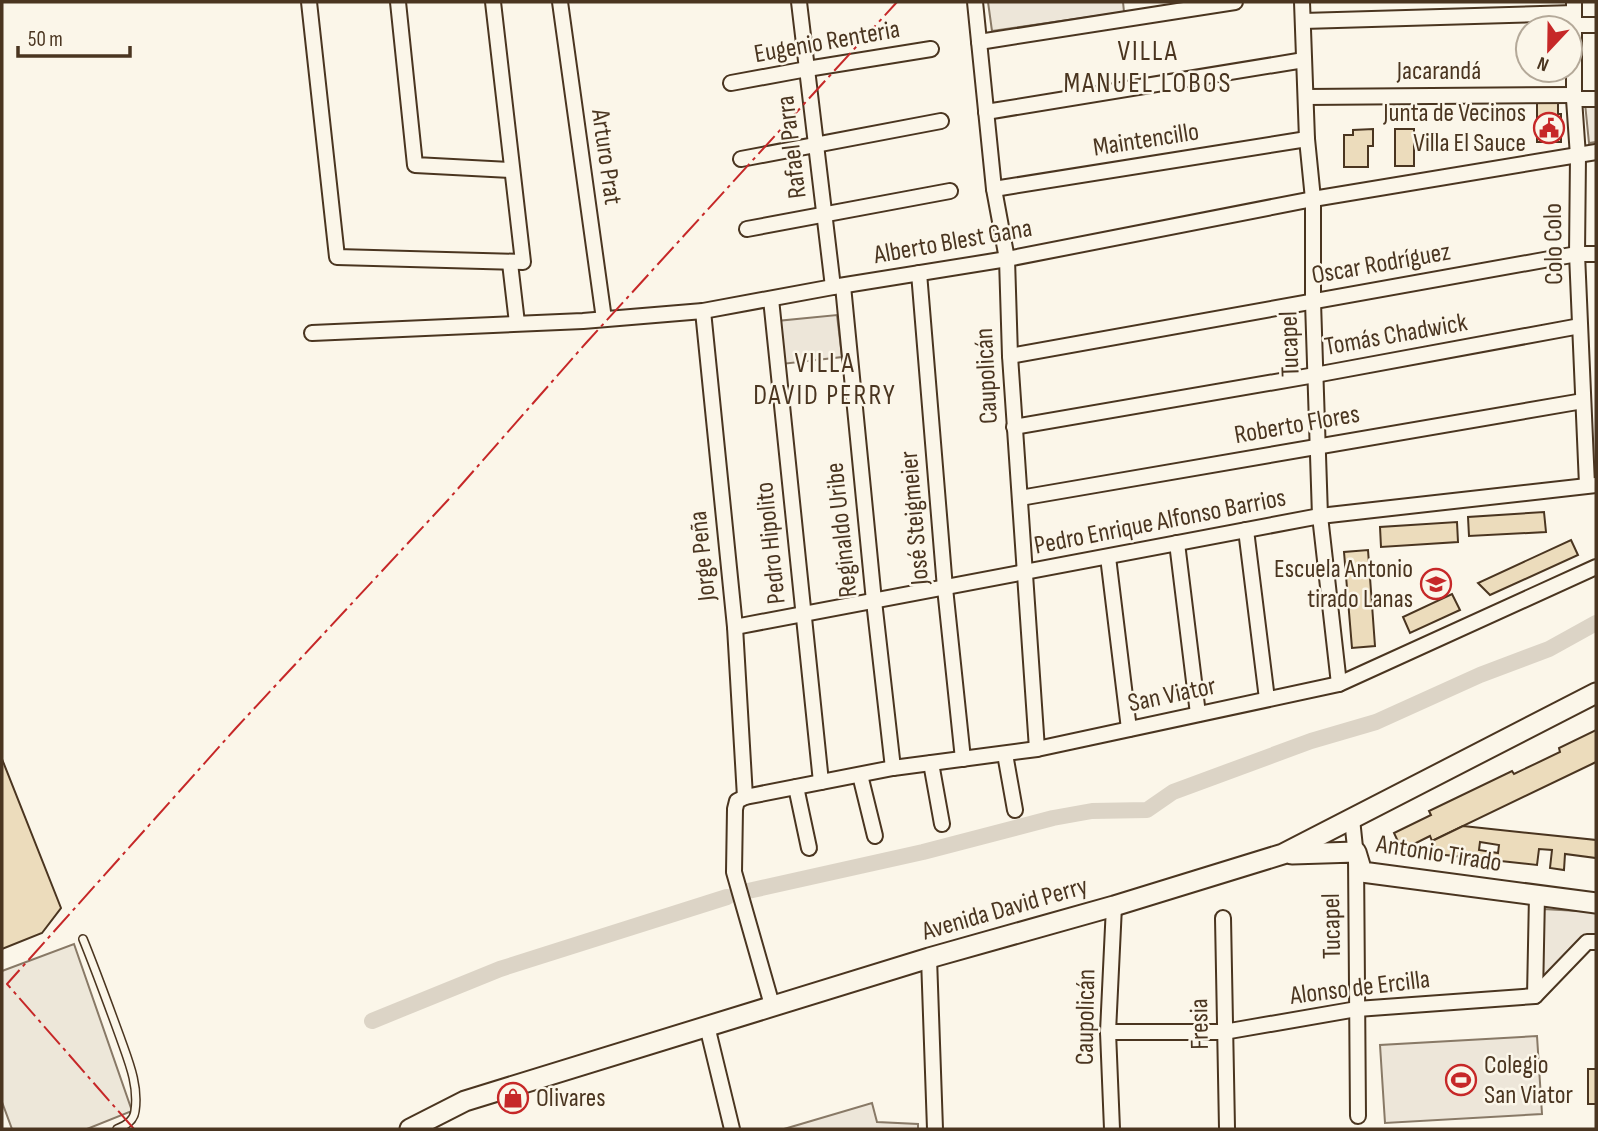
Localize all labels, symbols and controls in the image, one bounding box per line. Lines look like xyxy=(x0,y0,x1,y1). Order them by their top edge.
scale bar xyxy=(18,14,130,58)
street label: Eugenio Renteria xyxy=(752,14,902,70)
north arrow xyxy=(1514,14,1584,84)
text: 50 m xyxy=(28,27,63,52)
district label: VILLA MANUEL LOBOS xyxy=(1064,35,1232,100)
text: N xyxy=(1534,51,1552,76)
street label: Jacarandá xyxy=(1396,56,1481,87)
street label: Rafael Parra xyxy=(770,94,814,200)
place label: Junta de Vecinos Villa El Sauce xyxy=(1382,98,1526,159)
street label: Arturo Prat xyxy=(584,106,628,207)
public building icon: Junta de Vecinos Villa El Sauce xyxy=(1532,111,1566,145)
street label: Maintencillo xyxy=(1091,116,1201,164)
street label: Colo Colo xyxy=(1538,203,1570,285)
street label: Alberto Blest Gana xyxy=(870,213,1035,271)
street label: Oscar Rodríguez xyxy=(1309,237,1453,291)
street label: Tomás Chadwick xyxy=(1322,307,1470,363)
street label: Tucapel xyxy=(1273,311,1307,377)
street label: Caupolicán xyxy=(969,327,1005,425)
district label: VILLA DAVID PERRY xyxy=(753,347,897,412)
street label: Roberto Flores xyxy=(1232,399,1362,451)
street label: José Steigmeier xyxy=(894,449,936,587)
street label: Reginaldo Uribe xyxy=(820,461,864,599)
street label: Pedro Hipolito xyxy=(749,480,793,606)
street label: Pedro Enrique Alfonso Barrios xyxy=(1032,482,1288,562)
street label: Jorge Peña xyxy=(683,509,723,604)
place label: Escuela Antonio tirado Lanas xyxy=(1274,554,1413,615)
school or university icon: Escuela Antonio tirado Lanas xyxy=(1419,567,1453,601)
street label: San Viator xyxy=(1125,670,1219,719)
street label: Antonio Tirado xyxy=(1373,829,1504,879)
street label: Avenida David Perry xyxy=(918,871,1091,948)
street label: Tucapel xyxy=(1316,893,1348,959)
street label: Alonso de Ercilla xyxy=(1287,964,1432,1012)
street label: Caupolicán xyxy=(1070,969,1102,1065)
street label: Fresia xyxy=(1184,998,1216,1050)
place label: Colegio San Viator xyxy=(1484,1050,1573,1111)
sports icon: Colegio San Viator xyxy=(1444,1063,1478,1097)
shop icon: Olivares xyxy=(496,1081,530,1115)
place label: Olivares xyxy=(536,1083,606,1114)

